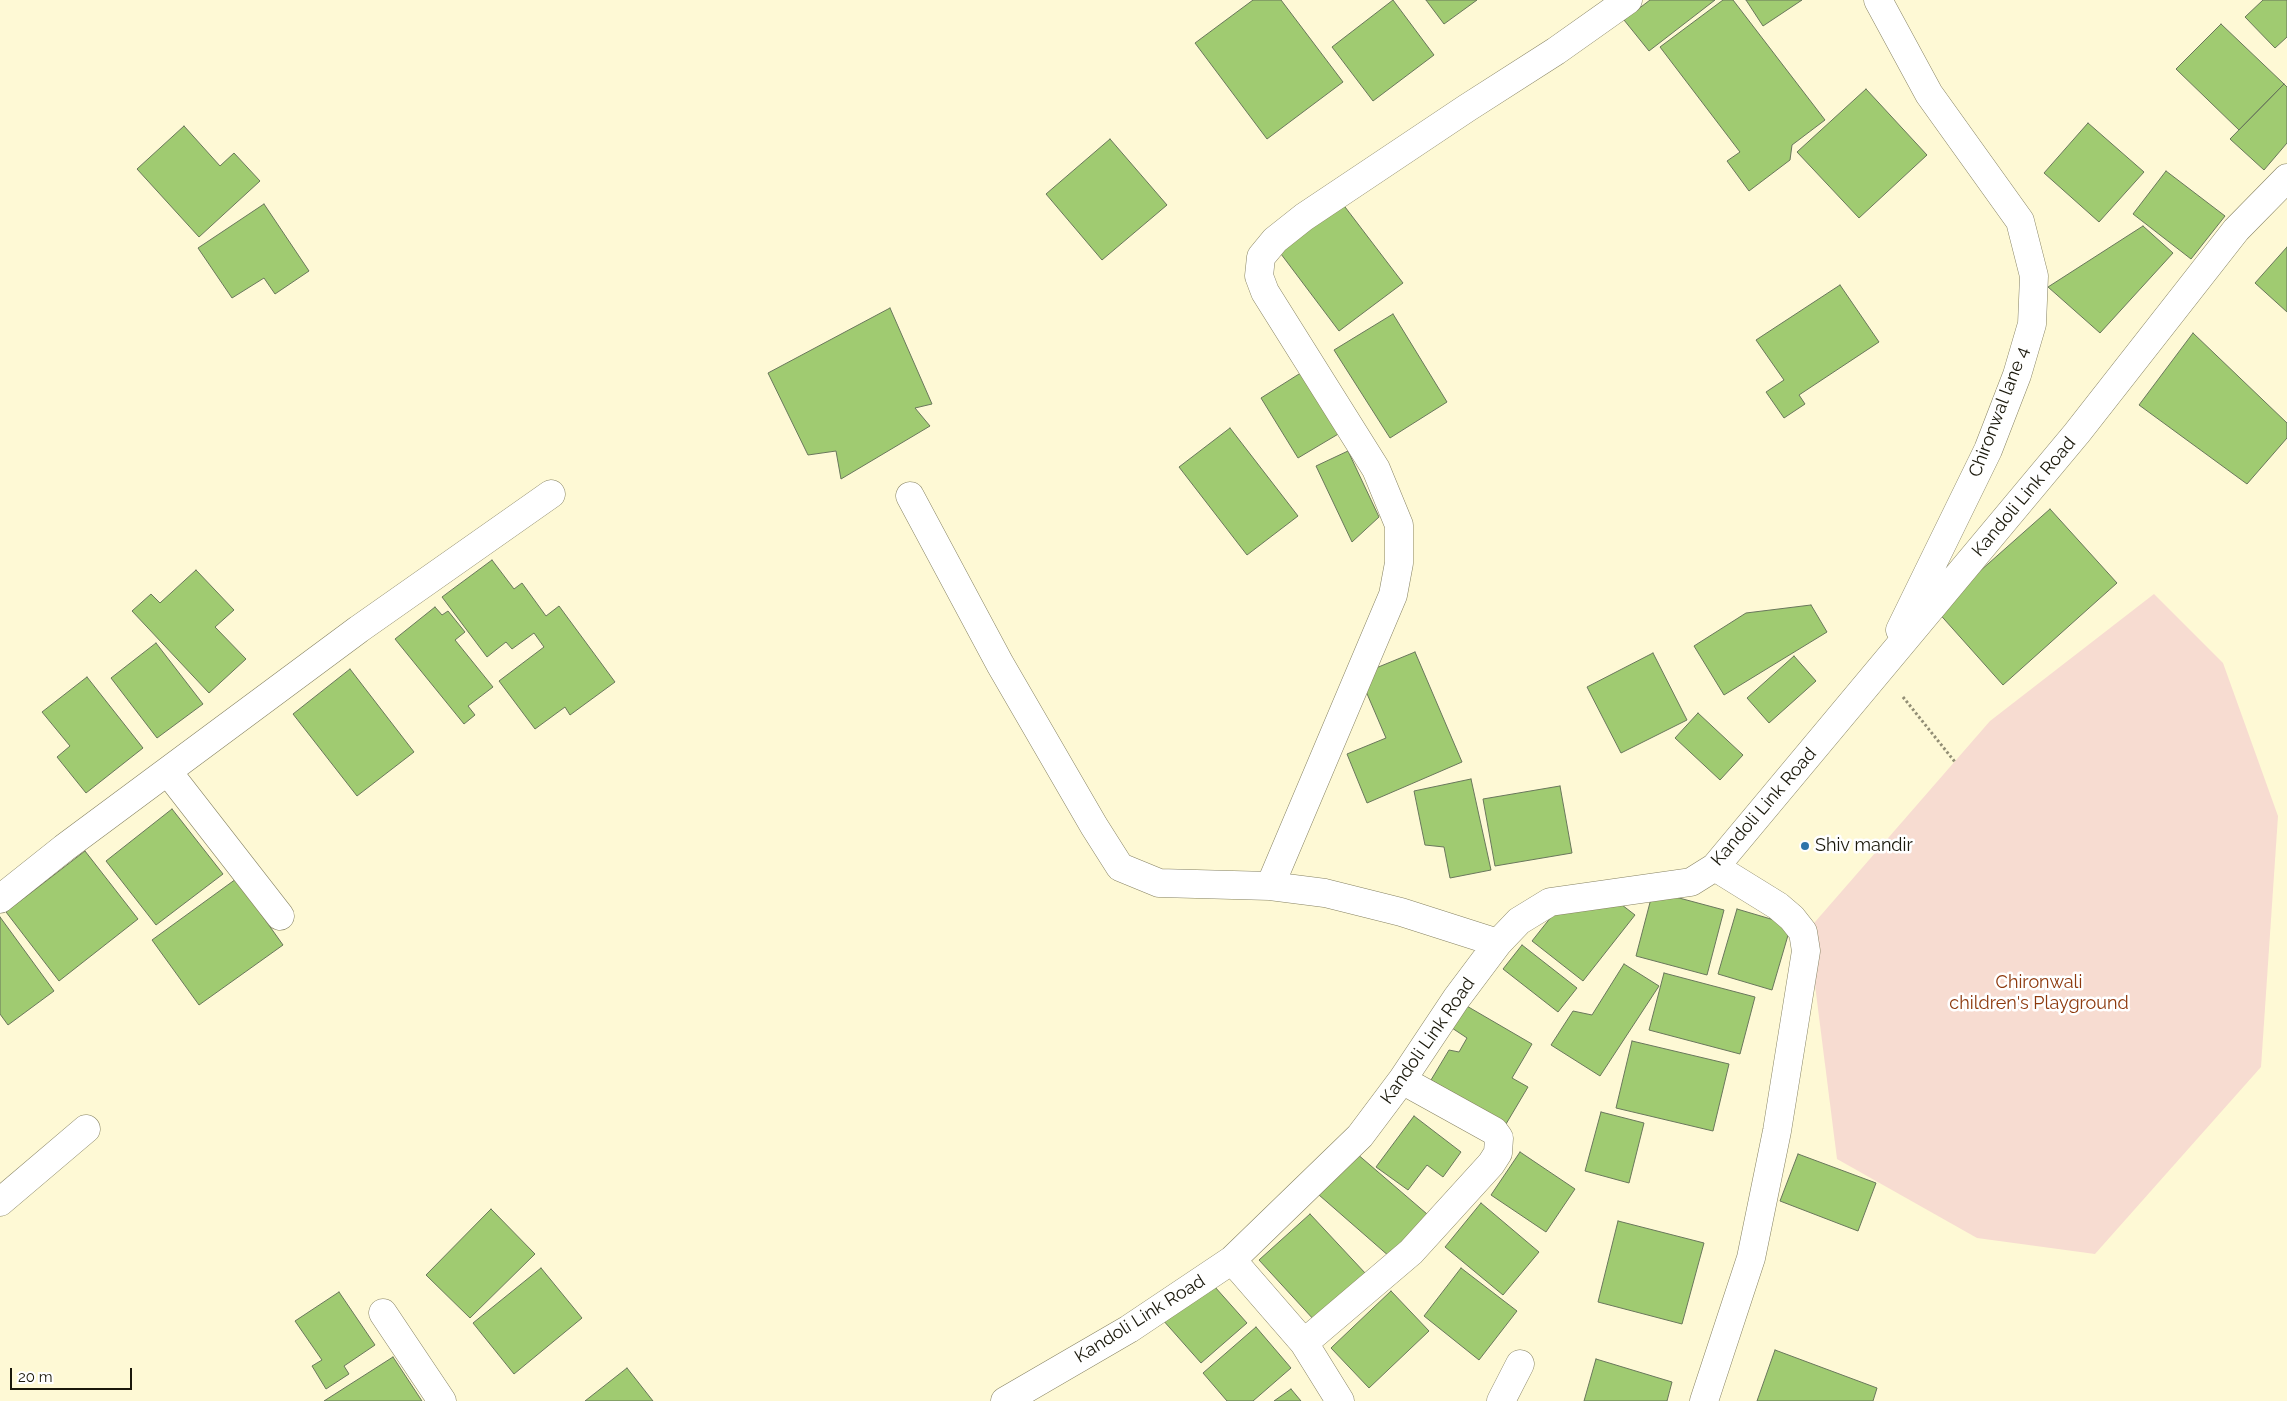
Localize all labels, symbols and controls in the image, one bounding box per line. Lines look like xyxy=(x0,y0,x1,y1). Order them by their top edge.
street label: Chironwal lane 4 xyxy=(1964,344,2034,480)
street label: Kandoli Link Road xyxy=(1968,433,2080,561)
street label: Kandoli Link Road xyxy=(1707,744,1821,870)
place label: Shiv mandir xyxy=(1815,835,1913,857)
marker: Shiv mandir xyxy=(1799,840,1811,852)
park label: Chironwali children's Playground xyxy=(1949,972,2129,1014)
street label: Kandoli Link Road xyxy=(1376,974,1480,1108)
street label: Kandoli Link Road xyxy=(1071,1270,1209,1368)
scale bar xyxy=(12,1358,135,1390)
text: 20 m xyxy=(18,1368,53,1386)

